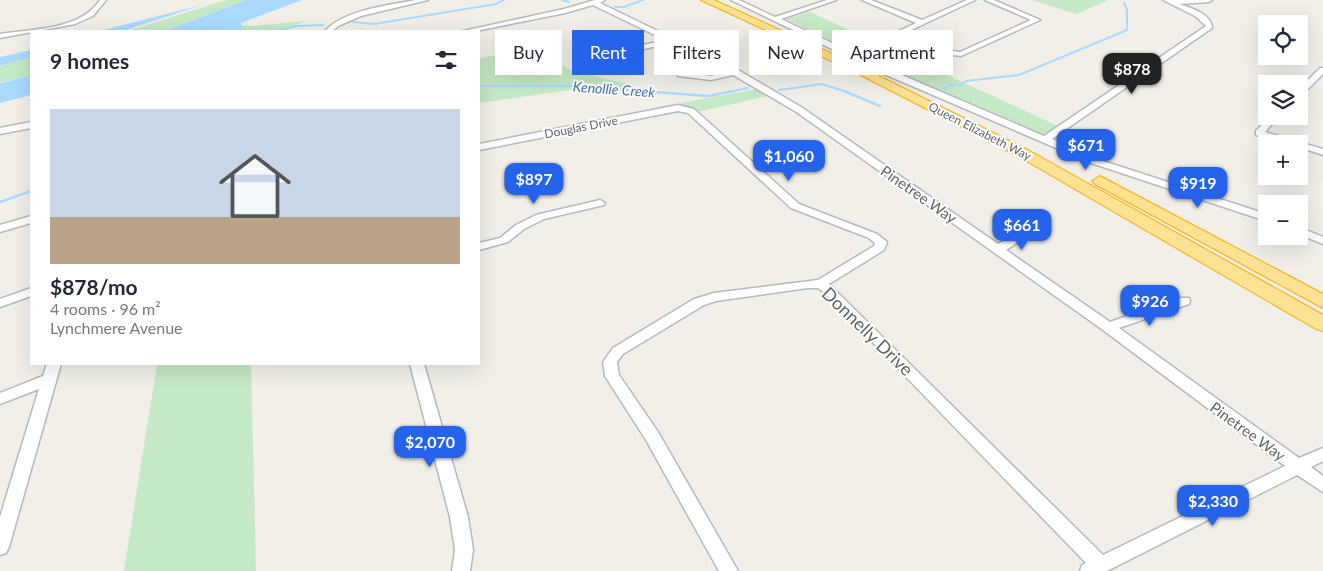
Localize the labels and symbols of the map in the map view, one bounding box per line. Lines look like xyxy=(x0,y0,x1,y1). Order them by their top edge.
pin: $878 xyxy=(1102,52,1162,95)
water label: Kenollie Creek xyxy=(572,78,656,100)
street label: Queen Elizabeth Way xyxy=(926,99,1035,164)
street label: Douglas Drive xyxy=(543,113,619,141)
pin: $671 xyxy=(1056,128,1116,171)
pin: $1,060 xyxy=(748,140,830,182)
street label: Pinetree Way xyxy=(878,161,961,227)
pin: $897 xyxy=(504,162,564,205)
pin: $919 xyxy=(1168,166,1228,209)
pin: $661 xyxy=(992,208,1052,251)
street label: Donnelly Drive xyxy=(818,282,918,380)
pin: $926 xyxy=(1120,284,1180,327)
street label: Pinetree Way xyxy=(1207,398,1289,464)
pin: $2,070 xyxy=(389,426,471,468)
pin: $2,330 xyxy=(1172,484,1254,527)

